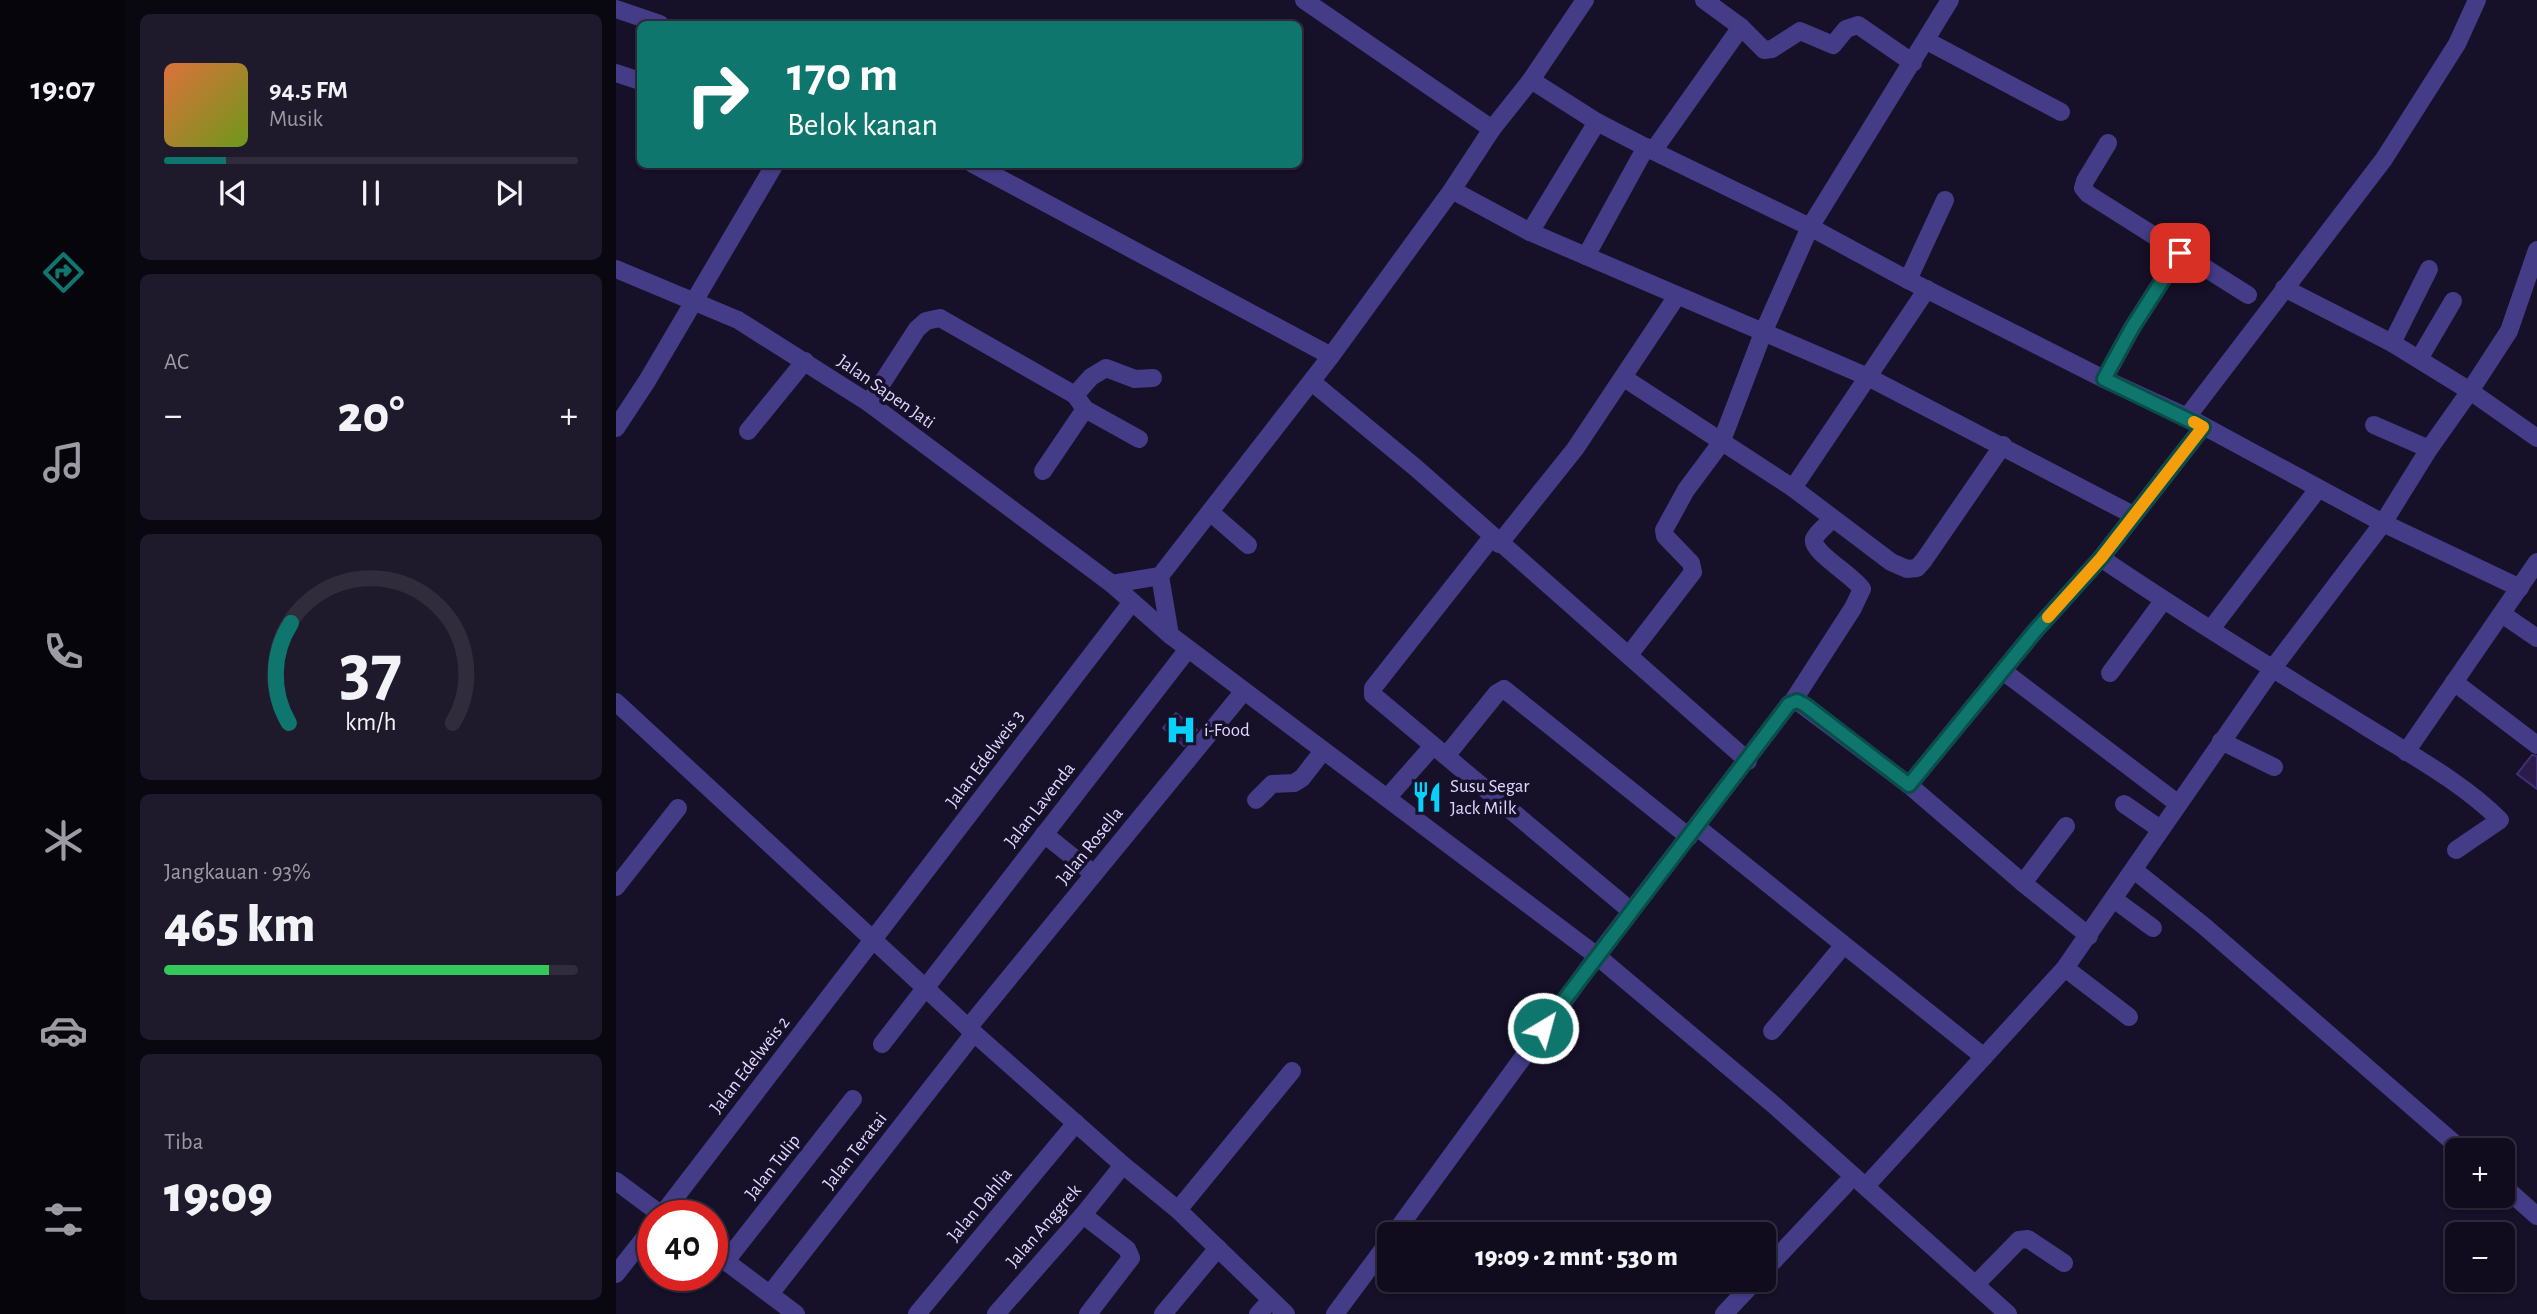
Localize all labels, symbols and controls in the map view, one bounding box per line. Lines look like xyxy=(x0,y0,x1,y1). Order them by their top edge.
icon: right xyxy=(672,49,763,140)
text: 170 m xyxy=(787,51,898,100)
text: 19:07 xyxy=(31,73,95,105)
text: 94.5 FM xyxy=(269,77,348,103)
text: Musik xyxy=(269,108,323,131)
text: Belok kanan xyxy=(787,109,938,141)
icon: previous xyxy=(214,174,252,212)
icon: pause xyxy=(352,174,390,212)
icon: next xyxy=(490,174,528,212)
pin xyxy=(2150,223,2210,283)
icon: arrive xyxy=(2161,234,2199,272)
icon: directions xyxy=(39,248,88,297)
text: AC xyxy=(164,351,189,374)
street label: Jalan Sapen Jati xyxy=(834,351,938,433)
text: 20° xyxy=(337,389,405,441)
text: − xyxy=(164,397,182,435)
text: + xyxy=(560,397,578,435)
icon: music xyxy=(39,438,88,487)
icon: phone xyxy=(39,627,88,676)
text: 37 xyxy=(340,635,402,708)
street label: Jalan Edelweis 3 xyxy=(942,707,1028,811)
text: km/h xyxy=(345,710,397,735)
hospital icon: i-Food xyxy=(1164,713,1198,747)
place label: i-Food xyxy=(1204,721,1250,740)
street label: Jalan Lavenda xyxy=(1001,759,1079,851)
place label: Susu Segar Jack Milk xyxy=(1450,777,1529,818)
restaurant icon: Susu Segar Jack Milk xyxy=(1410,780,1444,814)
street label: Jalan Rosella xyxy=(1053,803,1127,888)
icon: climate xyxy=(39,816,88,865)
text: Jangkauan · 93% xyxy=(164,861,311,884)
text: 465 km xyxy=(164,899,315,951)
position arrow xyxy=(1506,991,1580,1065)
icon: car xyxy=(39,1006,88,1055)
street label: Jalan Edelweis 2 xyxy=(706,1013,794,1117)
street label: Jalan Teratai xyxy=(819,1109,891,1193)
text: Tiba xyxy=(164,1131,203,1154)
street label: Jalan Tulip xyxy=(742,1131,804,1203)
map controls xyxy=(2445,1138,2515,1292)
button: + xyxy=(2445,1138,2515,1208)
street label: Jalan Dahlia xyxy=(944,1164,1016,1245)
text: 19:09 xyxy=(164,1169,273,1221)
street label: Jalan Anggrek xyxy=(1003,1181,1085,1271)
icon: filters xyxy=(39,1195,88,1244)
speed limit sign: 40 xyxy=(637,1200,728,1291)
button: − xyxy=(2445,1222,2515,1292)
text: 19:09 · 2 mnt · 530 m xyxy=(1475,1244,1678,1270)

